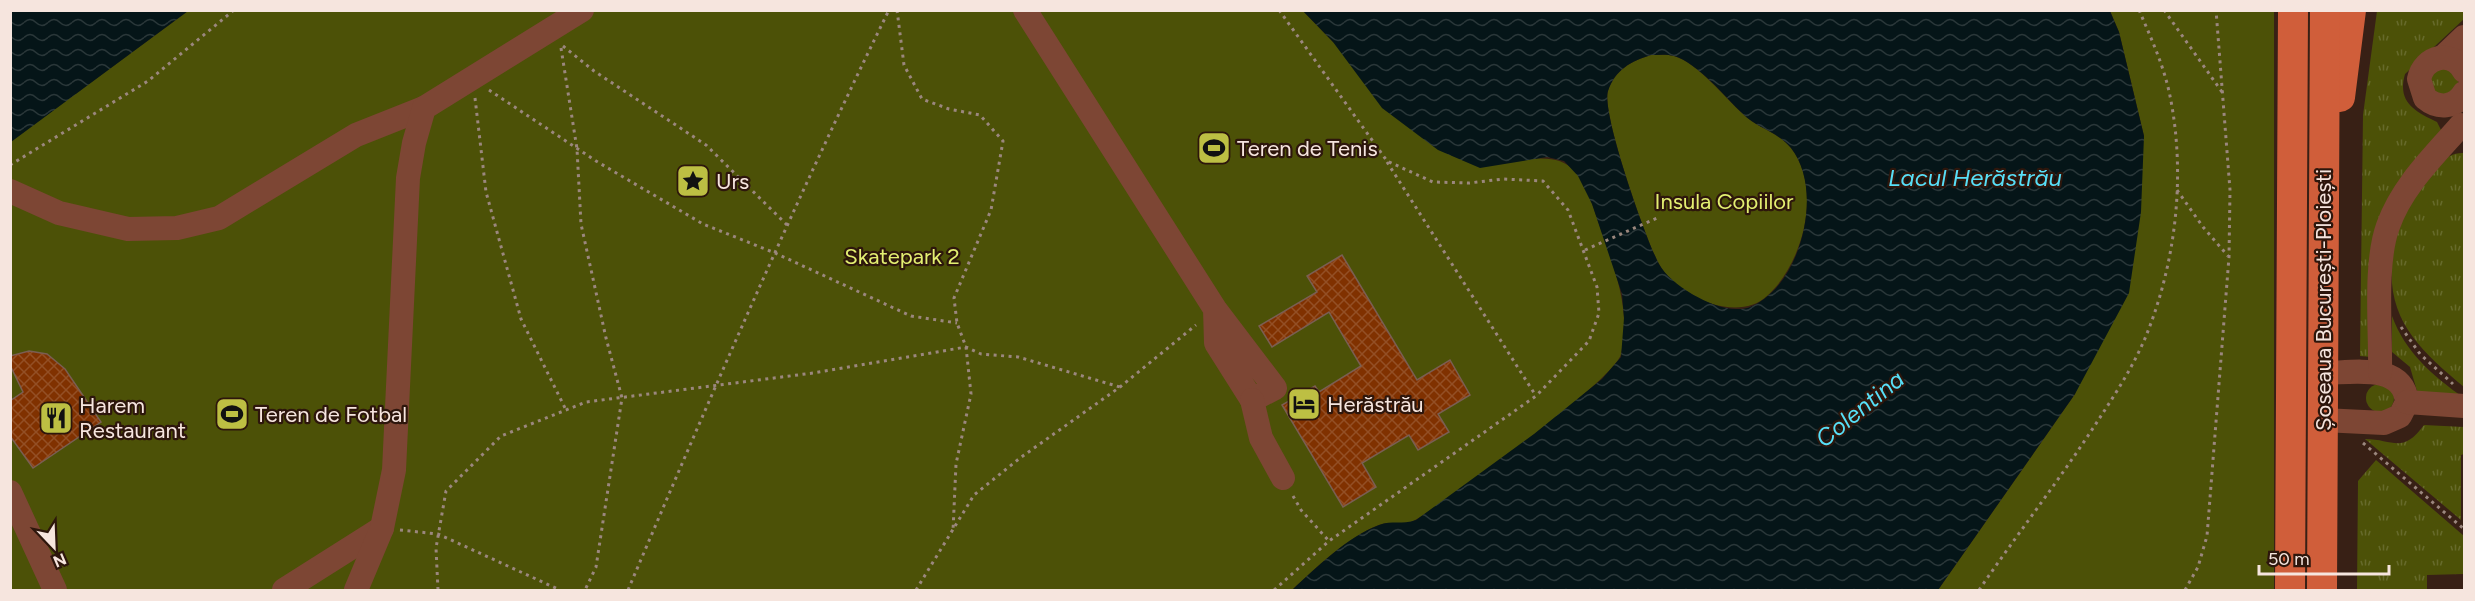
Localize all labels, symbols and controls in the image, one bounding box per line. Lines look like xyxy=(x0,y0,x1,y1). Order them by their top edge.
sports icon: Teren de Tenis xyxy=(1196,130,1232,166)
place label: Teren de Tenis xyxy=(1237,135,1378,162)
place icon: Urs xyxy=(675,163,711,199)
water label: Lacul Herăstrău xyxy=(1888,163,2062,192)
place label: Urs xyxy=(716,168,749,195)
street label: Șoseaua București-Ploiești xyxy=(2310,169,2337,431)
park label: Insula Copiilor xyxy=(1654,188,1794,215)
park label: Skatepark 2 xyxy=(844,243,960,270)
water label: Colentina xyxy=(1810,364,1910,453)
hotel icon: Herăstrău xyxy=(1286,386,1322,422)
place label: Herăstrău xyxy=(1327,391,1424,418)
place label: Harem Restaurant xyxy=(79,392,186,444)
sports icon: Teren de Fotbal xyxy=(214,396,250,432)
restaurant icon: Harem Restaurant xyxy=(38,400,74,436)
place label: Teren de Fotbal xyxy=(255,401,407,428)
north arrow xyxy=(24,517,84,577)
scale bar xyxy=(2259,538,2390,576)
text: 50 m xyxy=(2268,548,2310,570)
text: N xyxy=(50,549,69,572)

